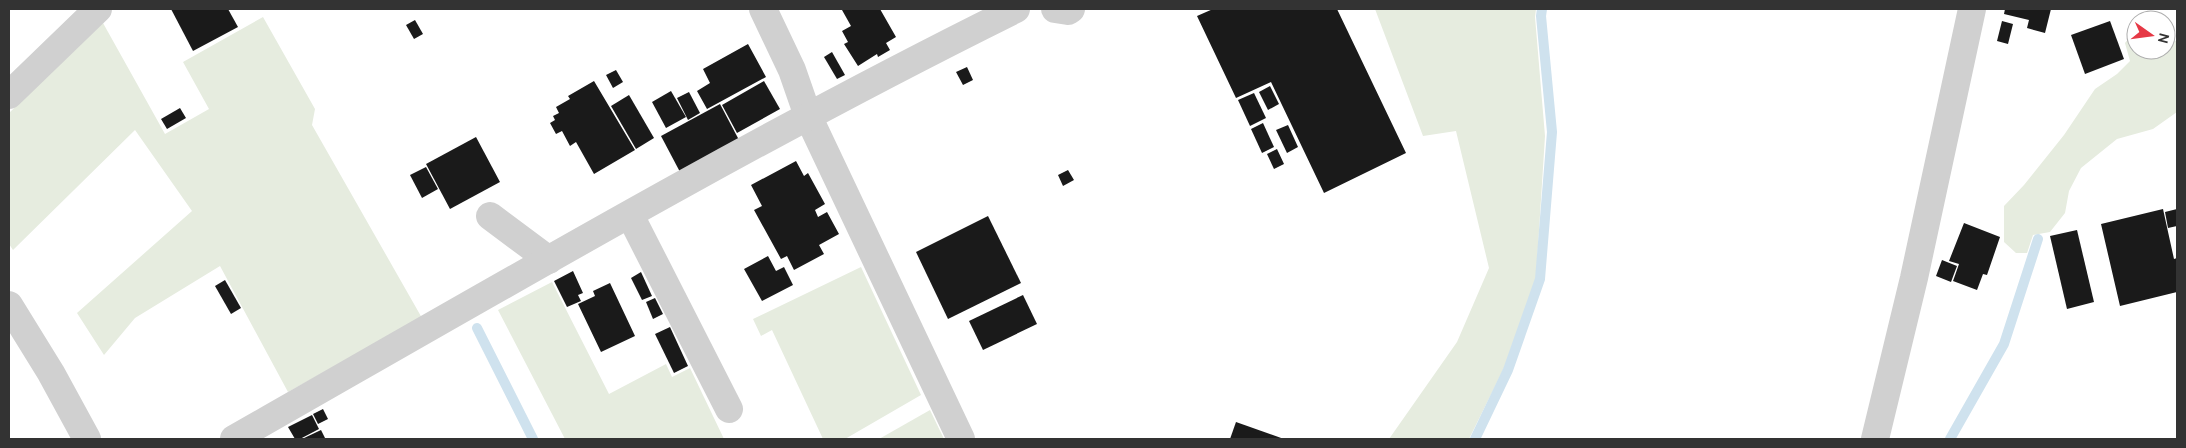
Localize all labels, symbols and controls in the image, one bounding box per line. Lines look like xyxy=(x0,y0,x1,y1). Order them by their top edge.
north arrow xyxy=(2126,10,2176,60)
text: N xyxy=(2154,31,2174,45)

